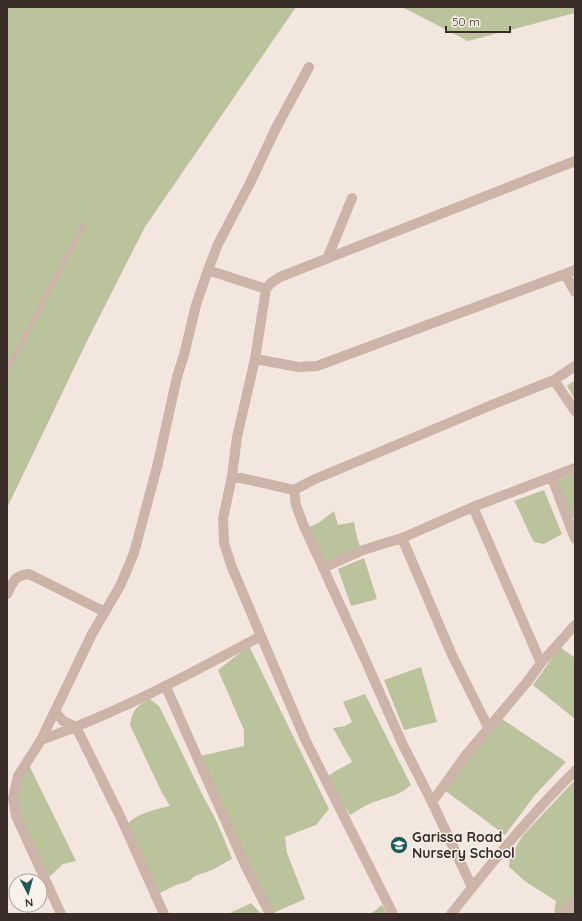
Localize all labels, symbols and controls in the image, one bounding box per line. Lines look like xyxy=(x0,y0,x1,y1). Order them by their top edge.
scale bar xyxy=(446,8,510,34)
text: 50 m xyxy=(452,14,480,29)
place label: Garissa Road Nursery School xyxy=(412,828,515,862)
school or university icon: Garissa Road Nursery School xyxy=(389,835,409,855)
north arrow xyxy=(8,873,48,913)
text: N xyxy=(24,896,34,910)

